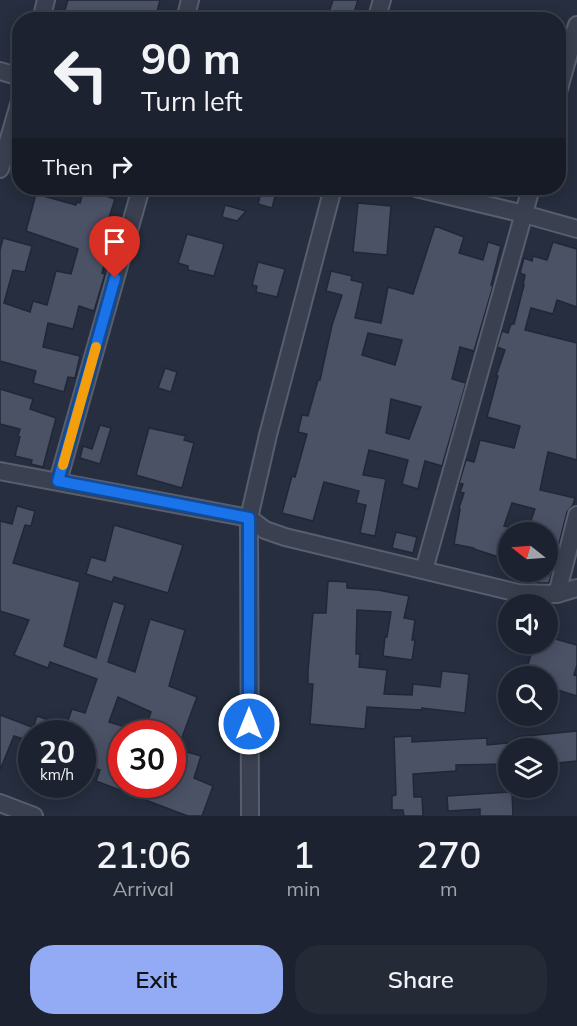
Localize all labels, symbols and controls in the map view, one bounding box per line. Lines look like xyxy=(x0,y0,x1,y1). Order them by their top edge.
text: 90 m xyxy=(141,32,241,85)
icon: left xyxy=(42,36,120,114)
text: Turn left xyxy=(141,84,243,118)
icon: right xyxy=(105,150,138,183)
text: Then xyxy=(42,153,93,181)
pin xyxy=(89,216,140,278)
icon: arrive xyxy=(98,225,131,258)
north arrow xyxy=(498,522,558,582)
map controls xyxy=(498,522,558,798)
button: sound xyxy=(498,594,558,654)
button: search xyxy=(498,666,558,726)
position arrow xyxy=(217,692,281,756)
speed limit sign: 30 xyxy=(108,720,186,798)
text: 20 xyxy=(39,733,75,771)
button: layers xyxy=(498,738,558,798)
text: km/h xyxy=(40,765,74,784)
text: 21:06 xyxy=(96,832,191,877)
text: 1 xyxy=(293,832,314,877)
text: 270 xyxy=(416,832,481,877)
text: Arrival xyxy=(113,876,174,901)
text: min xyxy=(287,876,321,901)
text: m xyxy=(440,876,458,901)
button: Exit xyxy=(30,945,283,1014)
button: Share xyxy=(295,945,547,1014)

